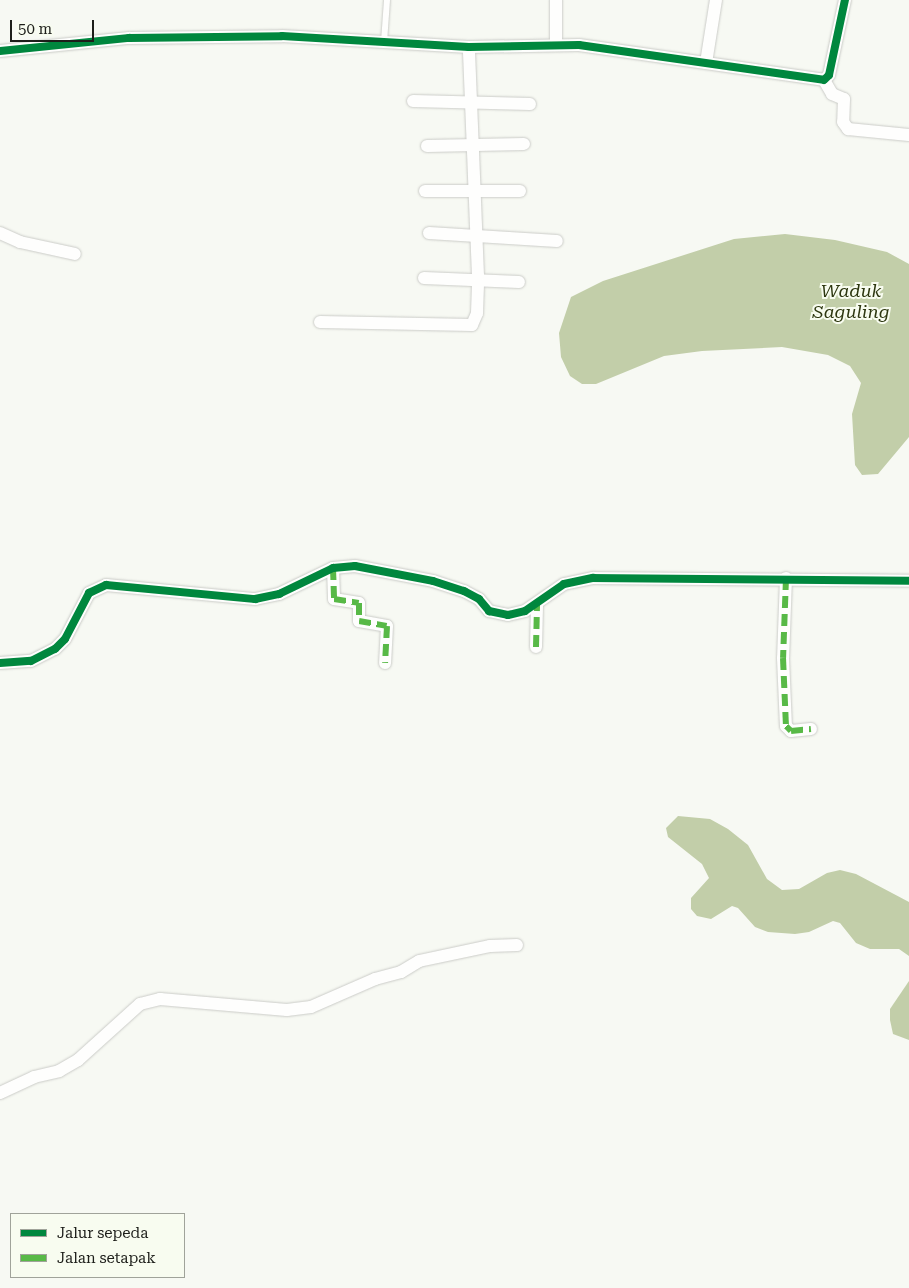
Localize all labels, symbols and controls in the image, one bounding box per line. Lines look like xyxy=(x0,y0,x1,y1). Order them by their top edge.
scale bar xyxy=(12,10,96,42)
text: 50 m xyxy=(18,20,52,38)
water label: Waduk Saguling xyxy=(813,281,889,324)
legend xyxy=(10,1213,185,1278)
text: Jalur sepeda xyxy=(57,1224,148,1242)
text: Jalan setapak xyxy=(57,1249,156,1267)

